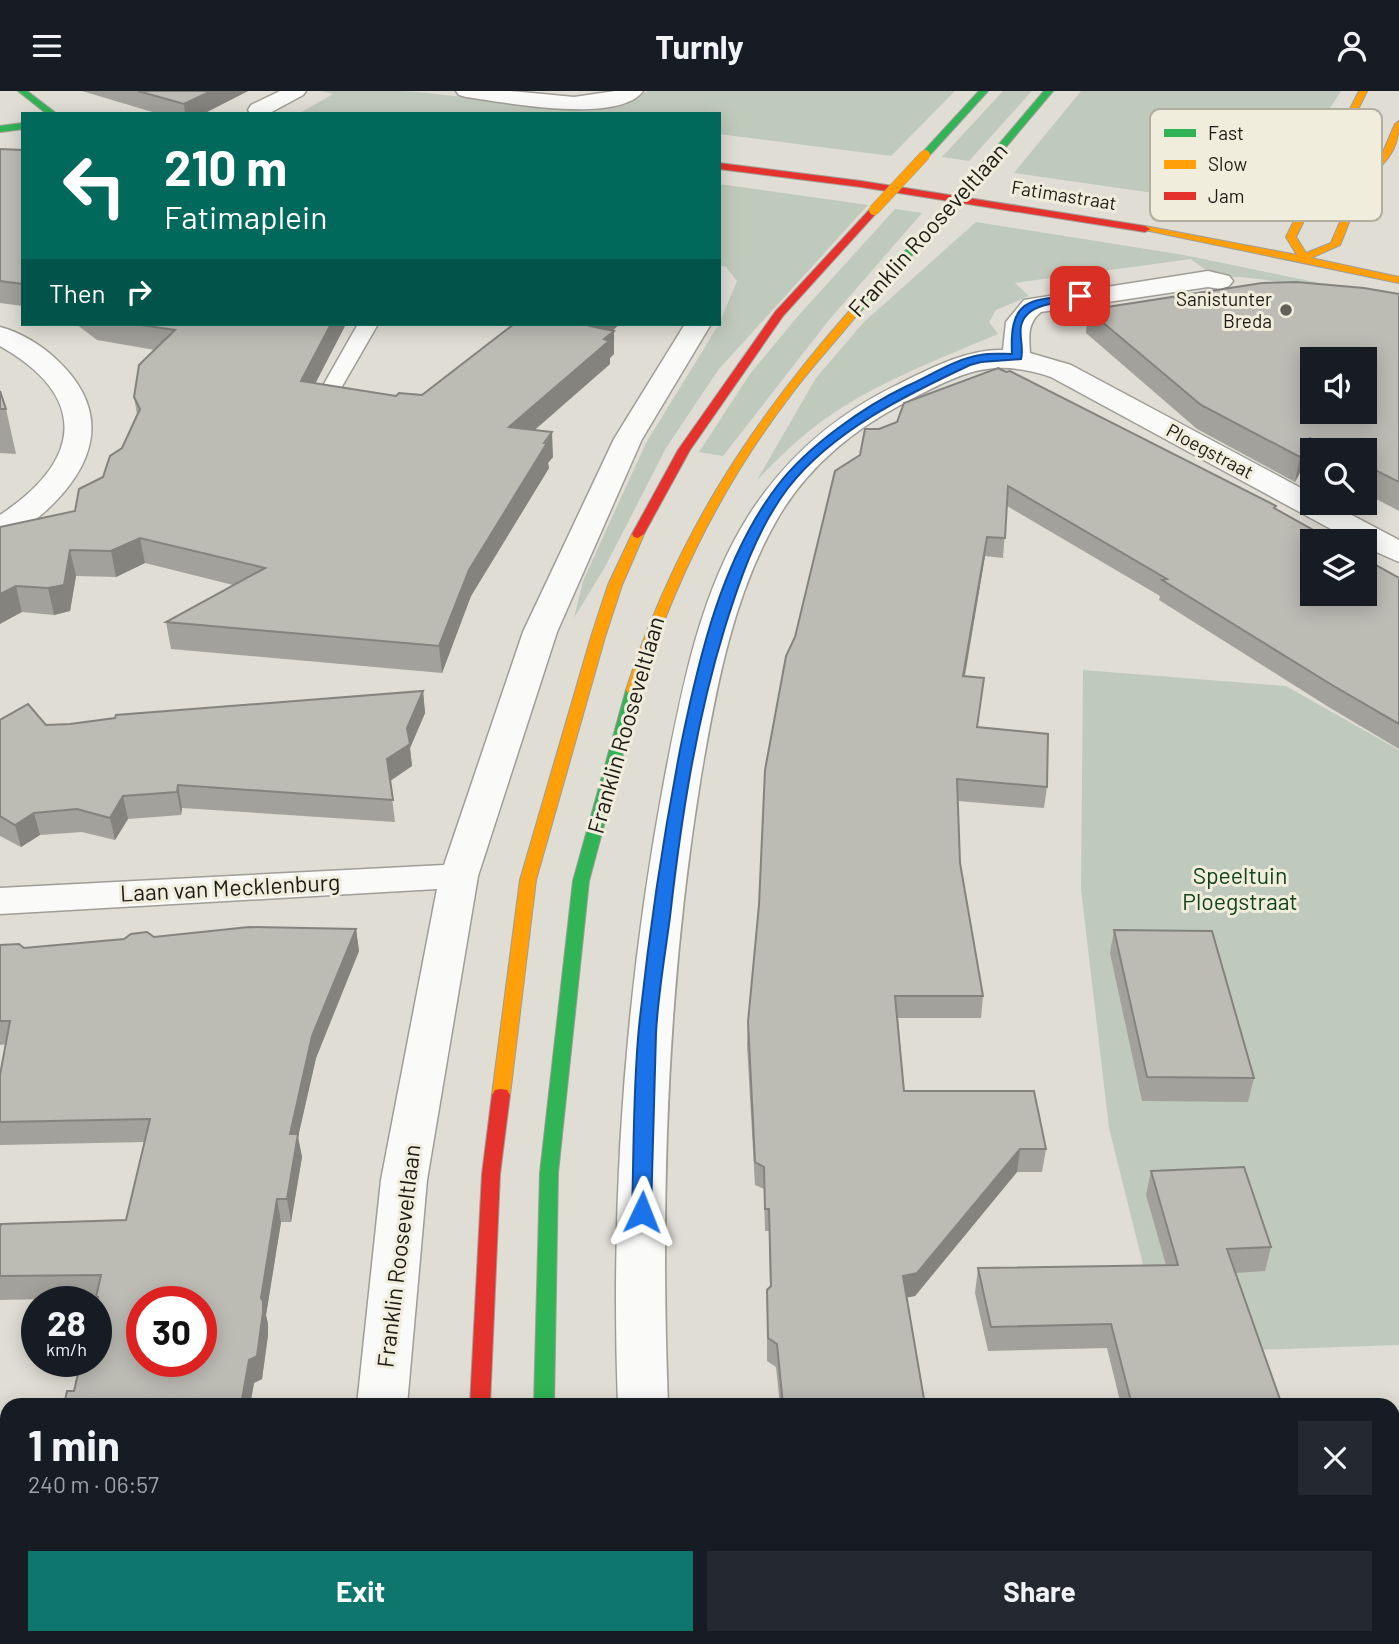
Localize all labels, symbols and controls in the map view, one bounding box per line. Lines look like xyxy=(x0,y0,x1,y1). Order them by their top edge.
icon: menu xyxy=(28,27,66,65)
text: Turnly xyxy=(655,27,744,65)
icon: person xyxy=(1333,27,1371,65)
legend xyxy=(1150,109,1382,221)
text: Fast xyxy=(1208,121,1244,144)
street label: Franklin Rooseveltlaan xyxy=(842,136,1013,322)
text: 210 m xyxy=(164,137,287,196)
icon: left xyxy=(49,140,140,231)
text: Slow xyxy=(1208,152,1247,175)
street label: Fatimastraat xyxy=(1010,175,1118,214)
text: Jam xyxy=(1208,184,1244,207)
text: Fatimaplein xyxy=(164,197,328,235)
pin xyxy=(1050,266,1110,326)
icon: right xyxy=(120,273,158,311)
text: Then xyxy=(49,277,106,308)
icon: arrive xyxy=(1061,277,1099,315)
place label: Sanistunter Breda xyxy=(1176,287,1272,332)
marker: Sanistunter Breda xyxy=(1278,302,1294,318)
map controls xyxy=(1300,347,1377,606)
button: sound xyxy=(1300,347,1377,424)
street label: Ploegstraat xyxy=(1163,418,1258,483)
button: search xyxy=(1300,438,1377,515)
button: layers xyxy=(1300,529,1377,606)
street label: Franklin Rooseveltlaan xyxy=(581,613,669,837)
park label: Speeltuin Ploegstraat xyxy=(1182,861,1298,915)
street label: Laan van Mecklenburg xyxy=(119,867,341,907)
street label: Franklin Rooseveltlaan xyxy=(370,1143,426,1369)
position arrow xyxy=(605,1175,679,1249)
speed limit sign: 30 xyxy=(126,1286,217,1377)
text: 28 xyxy=(47,1301,86,1343)
text: km/h xyxy=(46,1338,87,1360)
text: 1 min xyxy=(28,1419,120,1469)
button: close xyxy=(1298,1421,1372,1495)
text: 240 m · 06:57 xyxy=(28,1470,159,1498)
button: Exit xyxy=(28,1551,693,1631)
button: Share xyxy=(707,1551,1372,1631)

